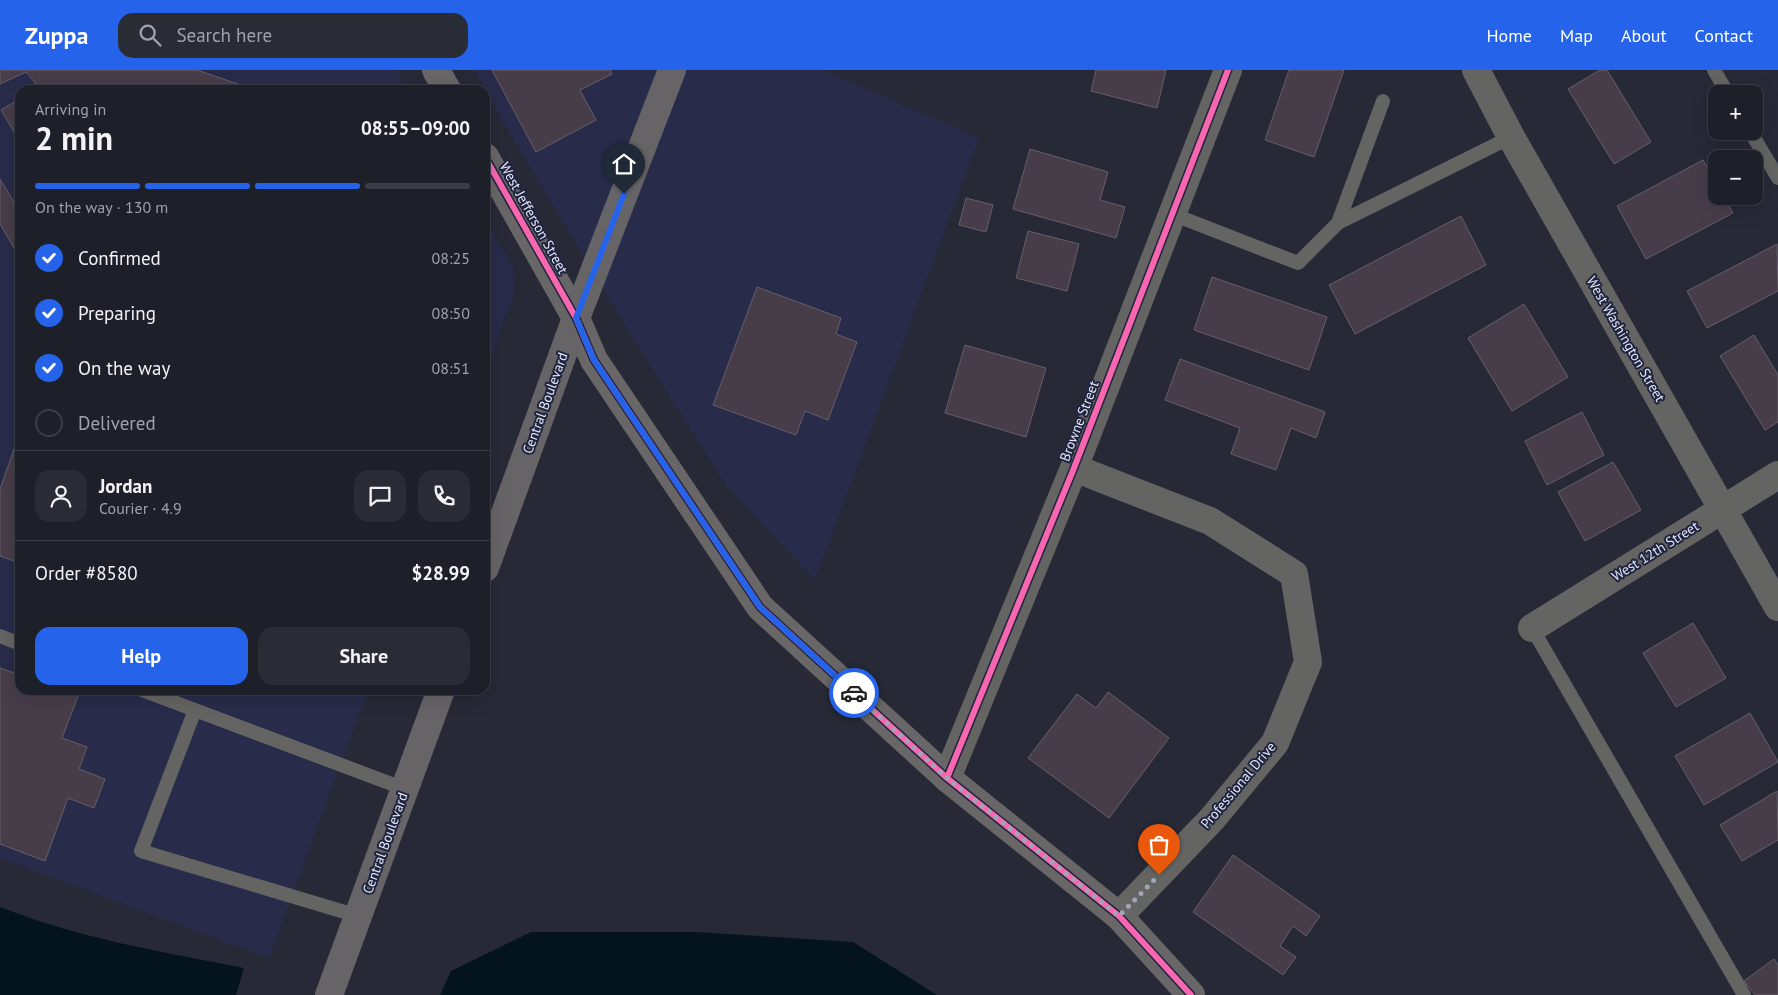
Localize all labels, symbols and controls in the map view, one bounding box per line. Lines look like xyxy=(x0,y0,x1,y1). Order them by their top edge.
search box xyxy=(118,13,468,58)
text: Zuppa xyxy=(25,20,88,51)
icon: search xyxy=(136,21,164,49)
text: Search here xyxy=(176,23,272,47)
text: Home xyxy=(1486,24,1532,47)
text: Map xyxy=(1560,24,1593,47)
text: About xyxy=(1621,24,1667,47)
text: Contact xyxy=(1695,24,1753,47)
map controls xyxy=(1708,85,1763,205)
button: + xyxy=(1708,85,1763,140)
text: Arriving in xyxy=(35,99,106,119)
text: 08:55–09:00 xyxy=(361,116,470,140)
text: 2 min xyxy=(35,117,113,159)
pin xyxy=(603,143,645,194)
icon: home xyxy=(610,150,638,178)
button: − xyxy=(1708,150,1763,205)
street label: West Jefferson Street xyxy=(496,159,572,277)
text: On the way · 130 m xyxy=(35,197,168,217)
icon: check xyxy=(35,244,63,272)
text: Confirmed xyxy=(78,246,161,270)
text: 08:25 xyxy=(432,248,470,268)
street label: West Washington Street xyxy=(1583,273,1669,405)
icon: check xyxy=(35,299,63,327)
text: Preparing xyxy=(78,301,156,325)
text: 08:50 xyxy=(432,303,470,323)
street label: Central Boulevard xyxy=(518,350,572,456)
icon: check xyxy=(35,354,63,382)
text: On the way xyxy=(78,356,170,380)
text: 08:51 xyxy=(432,358,470,378)
street label: Browne Street xyxy=(1055,378,1103,464)
text: Delivered xyxy=(78,411,156,435)
button: person xyxy=(35,470,87,522)
button: chat xyxy=(354,470,406,522)
button: phone xyxy=(418,470,470,522)
text: Jordan xyxy=(99,474,152,498)
text: Courier · 4.9 xyxy=(99,498,182,518)
street label: West 12th Street xyxy=(1608,517,1702,585)
text: Order #8580 xyxy=(35,561,138,585)
text: $28.99 xyxy=(411,561,470,585)
button: Help xyxy=(35,627,248,685)
button: Share xyxy=(258,627,470,685)
courier xyxy=(829,668,879,718)
icon: car xyxy=(840,679,868,707)
street label: Professional Drive xyxy=(1196,738,1280,832)
street label: Central Boulevard xyxy=(358,790,412,896)
pin xyxy=(1138,824,1180,875)
icon: bag xyxy=(1145,831,1173,859)

